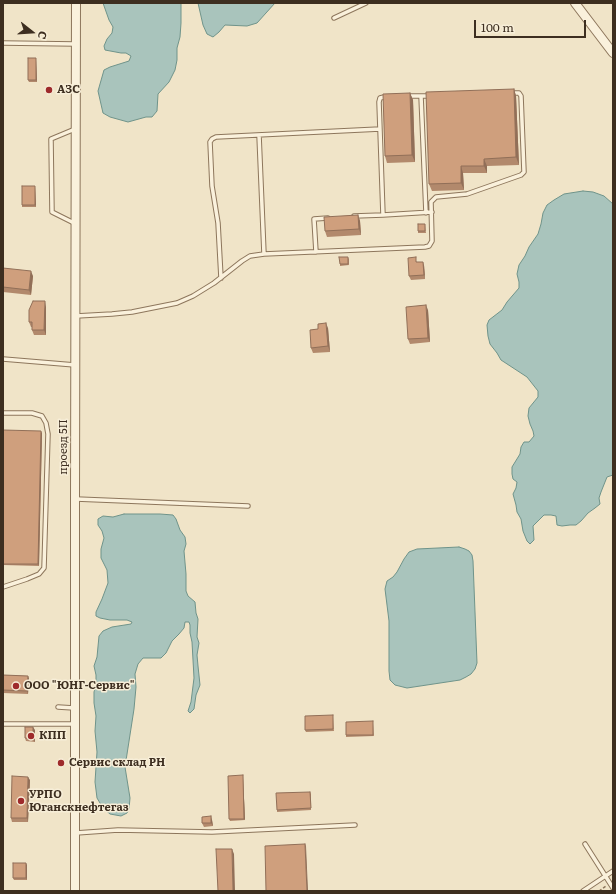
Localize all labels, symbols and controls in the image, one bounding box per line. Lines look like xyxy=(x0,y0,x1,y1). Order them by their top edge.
north arrow xyxy=(12,12,52,52)
scale bar xyxy=(476,12,588,38)
text: 100 m xyxy=(481,18,514,36)
text: С xyxy=(35,29,52,42)
place label: АЗС xyxy=(57,83,80,97)
marker: АЗС xyxy=(44,85,54,95)
street label: проезд 5П xyxy=(57,419,71,475)
place label: ООО "ЮНГ-Сервис" xyxy=(24,679,135,693)
marker: ООО "ЮНГ-Сервис" xyxy=(11,681,21,691)
place label: КПП xyxy=(39,729,66,743)
marker: КПП xyxy=(26,731,36,741)
place label: Сервис склад РН xyxy=(69,756,165,770)
marker: Сервис склад РН xyxy=(56,758,66,768)
place label: УРПО Юганскнефтегаз xyxy=(29,788,129,814)
marker: УРПО Юганскнефтегаз xyxy=(16,796,26,806)

